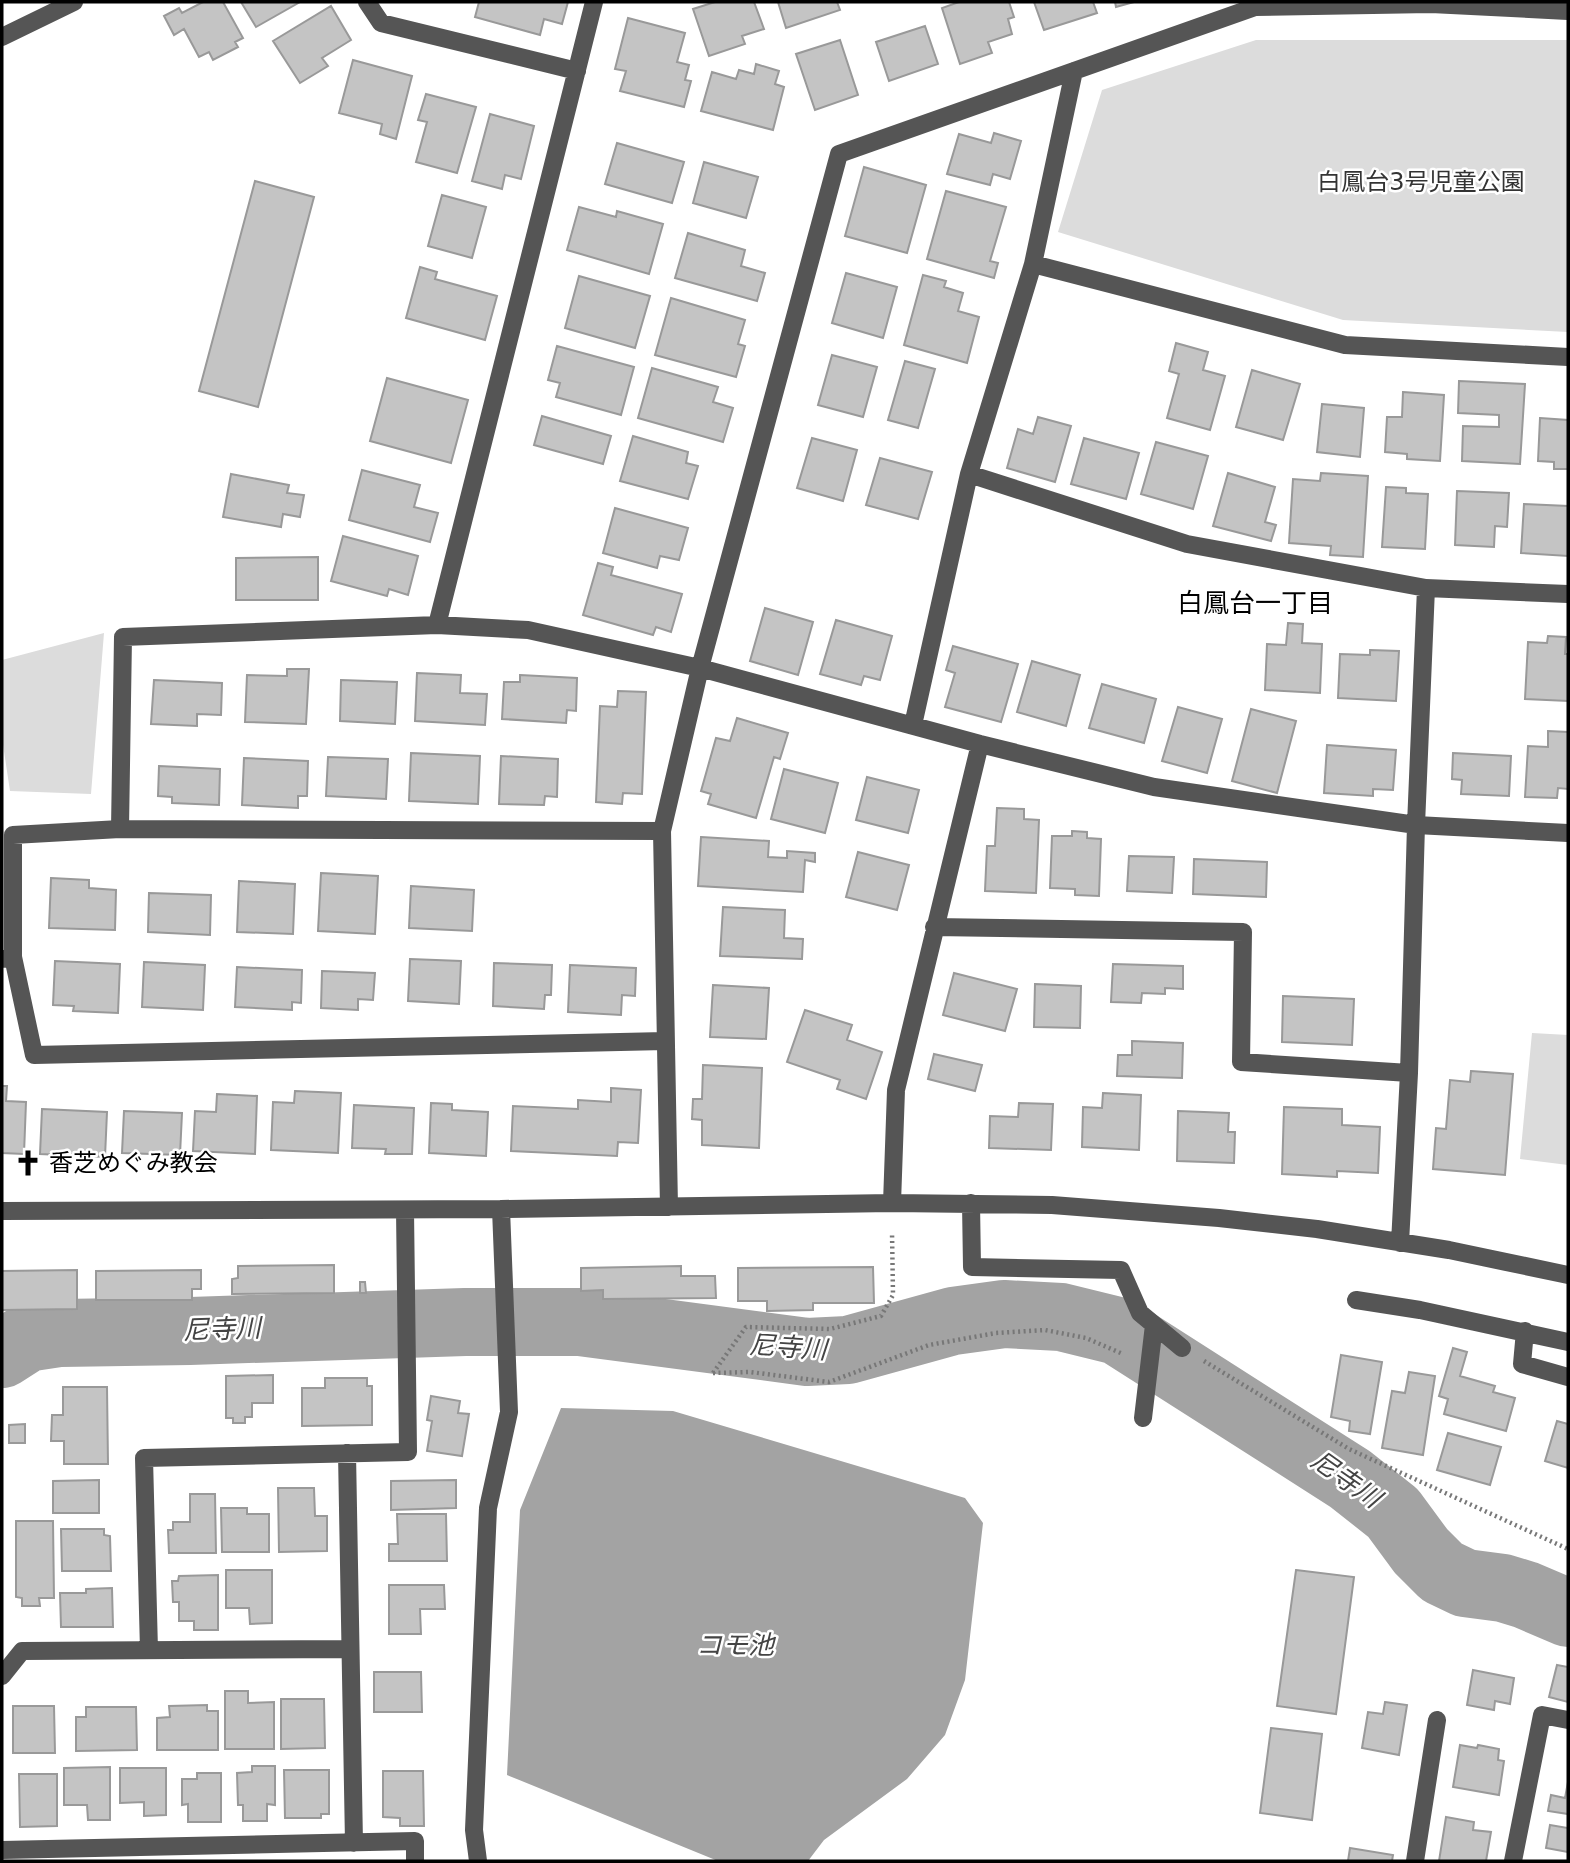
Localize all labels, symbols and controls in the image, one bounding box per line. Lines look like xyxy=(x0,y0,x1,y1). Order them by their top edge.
park label: 白鳳台3号児童公園 xyxy=(1317,168,1525,196)
district label: 白鳳台一丁目 xyxy=(1177,588,1333,618)
church icon: 香芝めぐみ教会 xyxy=(13,1148,43,1178)
place label: 香芝めぐみ教会 xyxy=(49,1149,218,1177)
water label: 尼寺川 xyxy=(182,1313,264,1345)
water label: 尼寺川 xyxy=(748,1329,831,1365)
water label: 尼寺川 xyxy=(1305,1444,1389,1515)
water label: コモ池 xyxy=(696,1630,777,1660)

